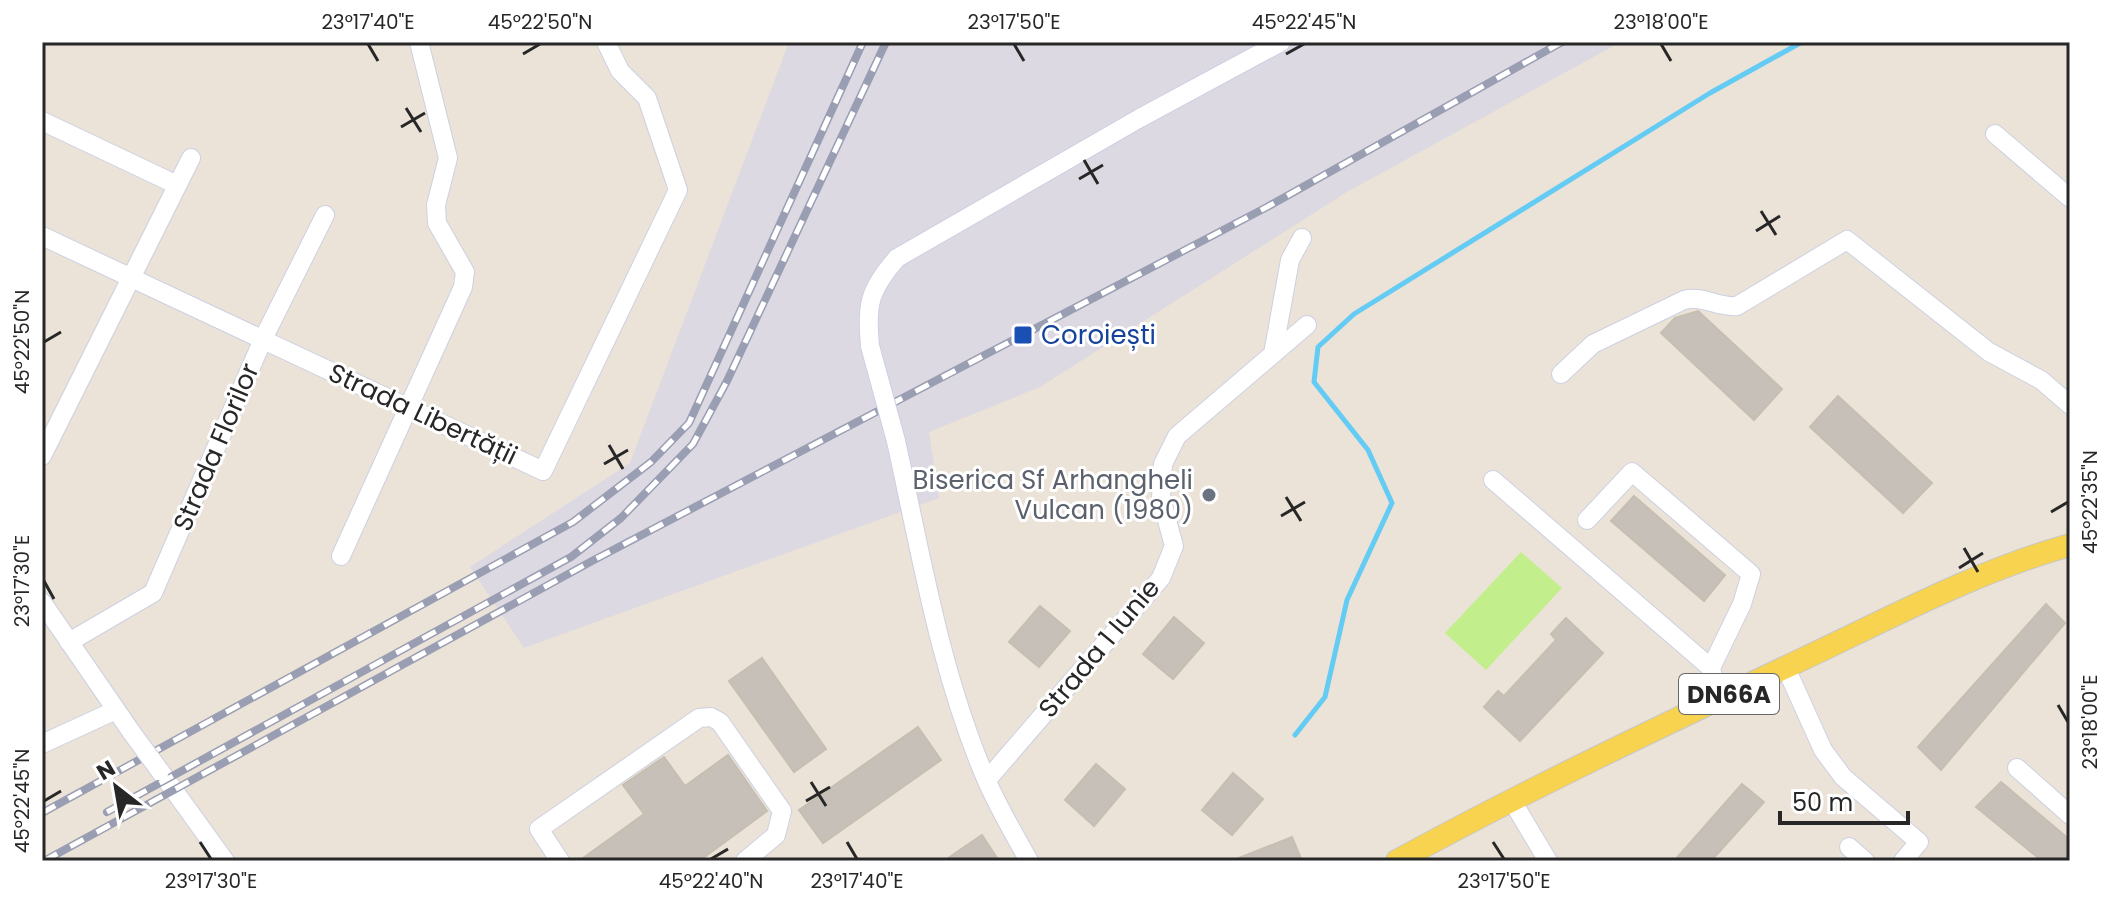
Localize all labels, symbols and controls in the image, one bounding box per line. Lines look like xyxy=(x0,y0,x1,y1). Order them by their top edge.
text: 23°17'40"E xyxy=(321,8,415,36)
text: 45°22'50"N xyxy=(488,8,592,36)
text: 23°17'50"E xyxy=(967,8,1061,36)
text: 45°22'45"N xyxy=(1252,8,1356,36)
text: 23°18'00"E xyxy=(1614,8,1708,36)
text: 45°22'50"N xyxy=(8,290,36,394)
place label: Coroiești xyxy=(1041,317,1156,353)
marker: Coroiești xyxy=(1012,324,1034,346)
street label: Strada Libertății xyxy=(323,354,523,474)
street label: Strada Florilor xyxy=(164,358,268,536)
text: 45°22'35"N xyxy=(2076,450,2104,554)
place label: Biserica Sf Arhangheli Vulcan (1980) xyxy=(913,462,1193,528)
marker: Biserica Sf Arhangheli Vulcan (1980) xyxy=(1200,486,1218,504)
text: 23°17'30"E xyxy=(8,535,36,627)
street label: Strada 1 Iunie xyxy=(1030,571,1168,725)
road number: DN66A xyxy=(1679,674,1779,714)
text: 23°18'00"E xyxy=(2076,675,2104,769)
north arrow xyxy=(76,747,156,827)
text: 45°22'45"N xyxy=(8,749,36,853)
text: N xyxy=(91,753,121,788)
scale bar xyxy=(1780,775,1908,825)
text: 50 m xyxy=(1792,786,1853,819)
text: 23°17'30"E xyxy=(165,867,257,895)
text: 45°22'40"N xyxy=(659,867,763,895)
text: 23°17'40"E xyxy=(810,867,904,895)
text: 23°17'50"E xyxy=(1457,867,1551,895)

